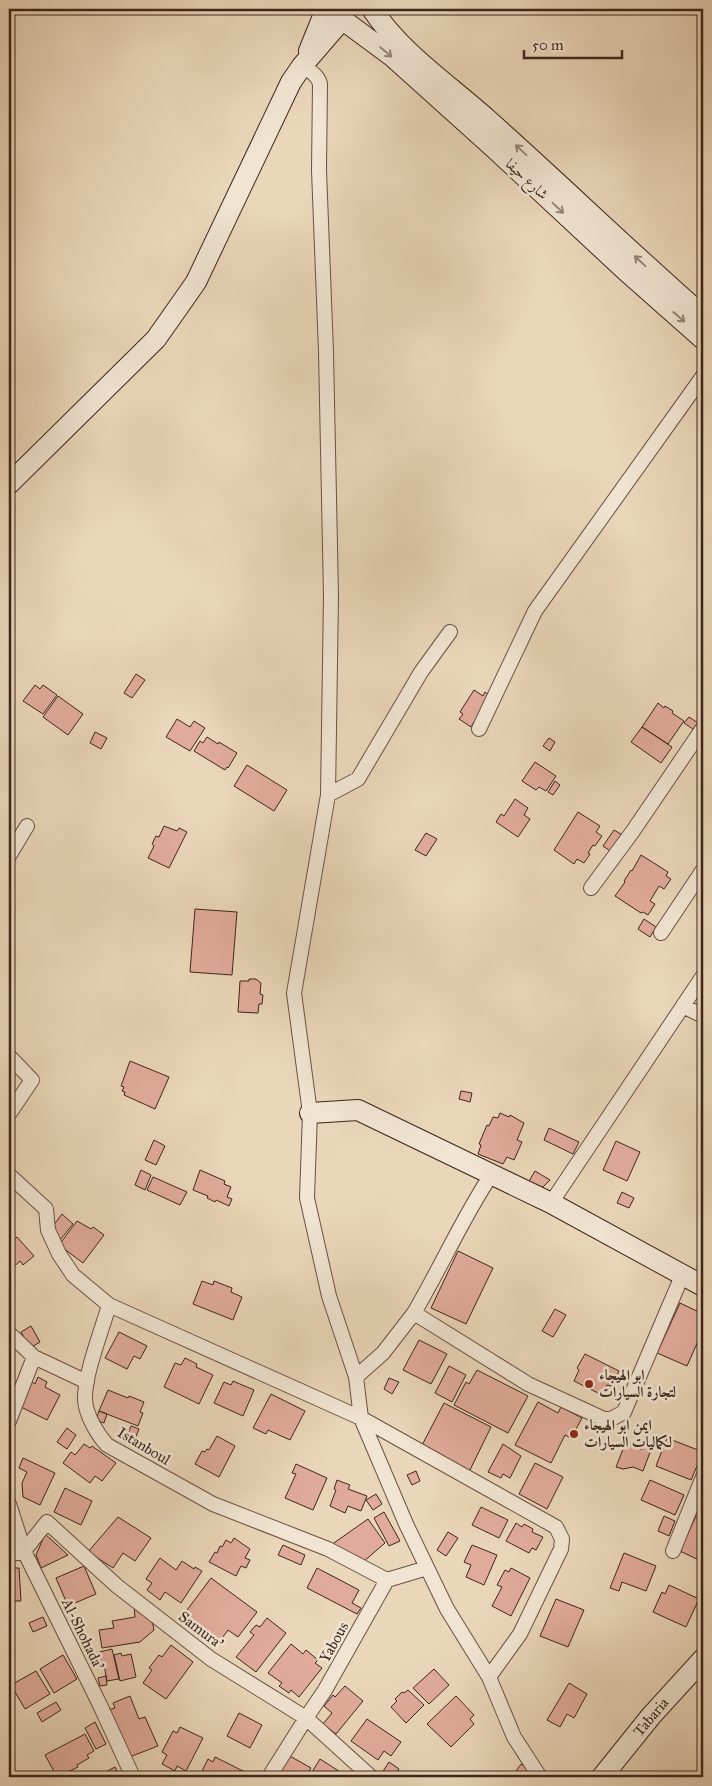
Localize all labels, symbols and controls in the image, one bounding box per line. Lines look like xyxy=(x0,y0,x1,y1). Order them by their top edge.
scale bar xyxy=(524,28,622,60)
text: 50 m xyxy=(532,36,564,54)
one-way arrow xyxy=(380,46,393,57)
one-way arrow xyxy=(515,144,528,156)
street label: شارع حيفا xyxy=(499,155,552,206)
one-way arrow xyxy=(552,202,565,214)
one-way arrow xyxy=(634,255,647,267)
one-way arrow xyxy=(672,312,685,323)
place label: ابو الهيجاء لتجارة السيارات xyxy=(599,1366,676,1401)
marker: ابو الهيجاء لتجارة السيارات xyxy=(583,1378,595,1390)
place label: ايمن ابو الهيجاء لكماليات السيارات xyxy=(584,1416,672,1451)
street label: Istanboul xyxy=(114,1423,175,1469)
marker: ايمن ابو الهيجاء لكماليات السيارات xyxy=(568,1428,580,1440)
street label: Al-Shohada' xyxy=(58,1595,108,1673)
street label: Samura' xyxy=(175,1607,227,1653)
street label: Yabous xyxy=(316,1619,352,1665)
street label: Tabaria xyxy=(630,1693,673,1740)

